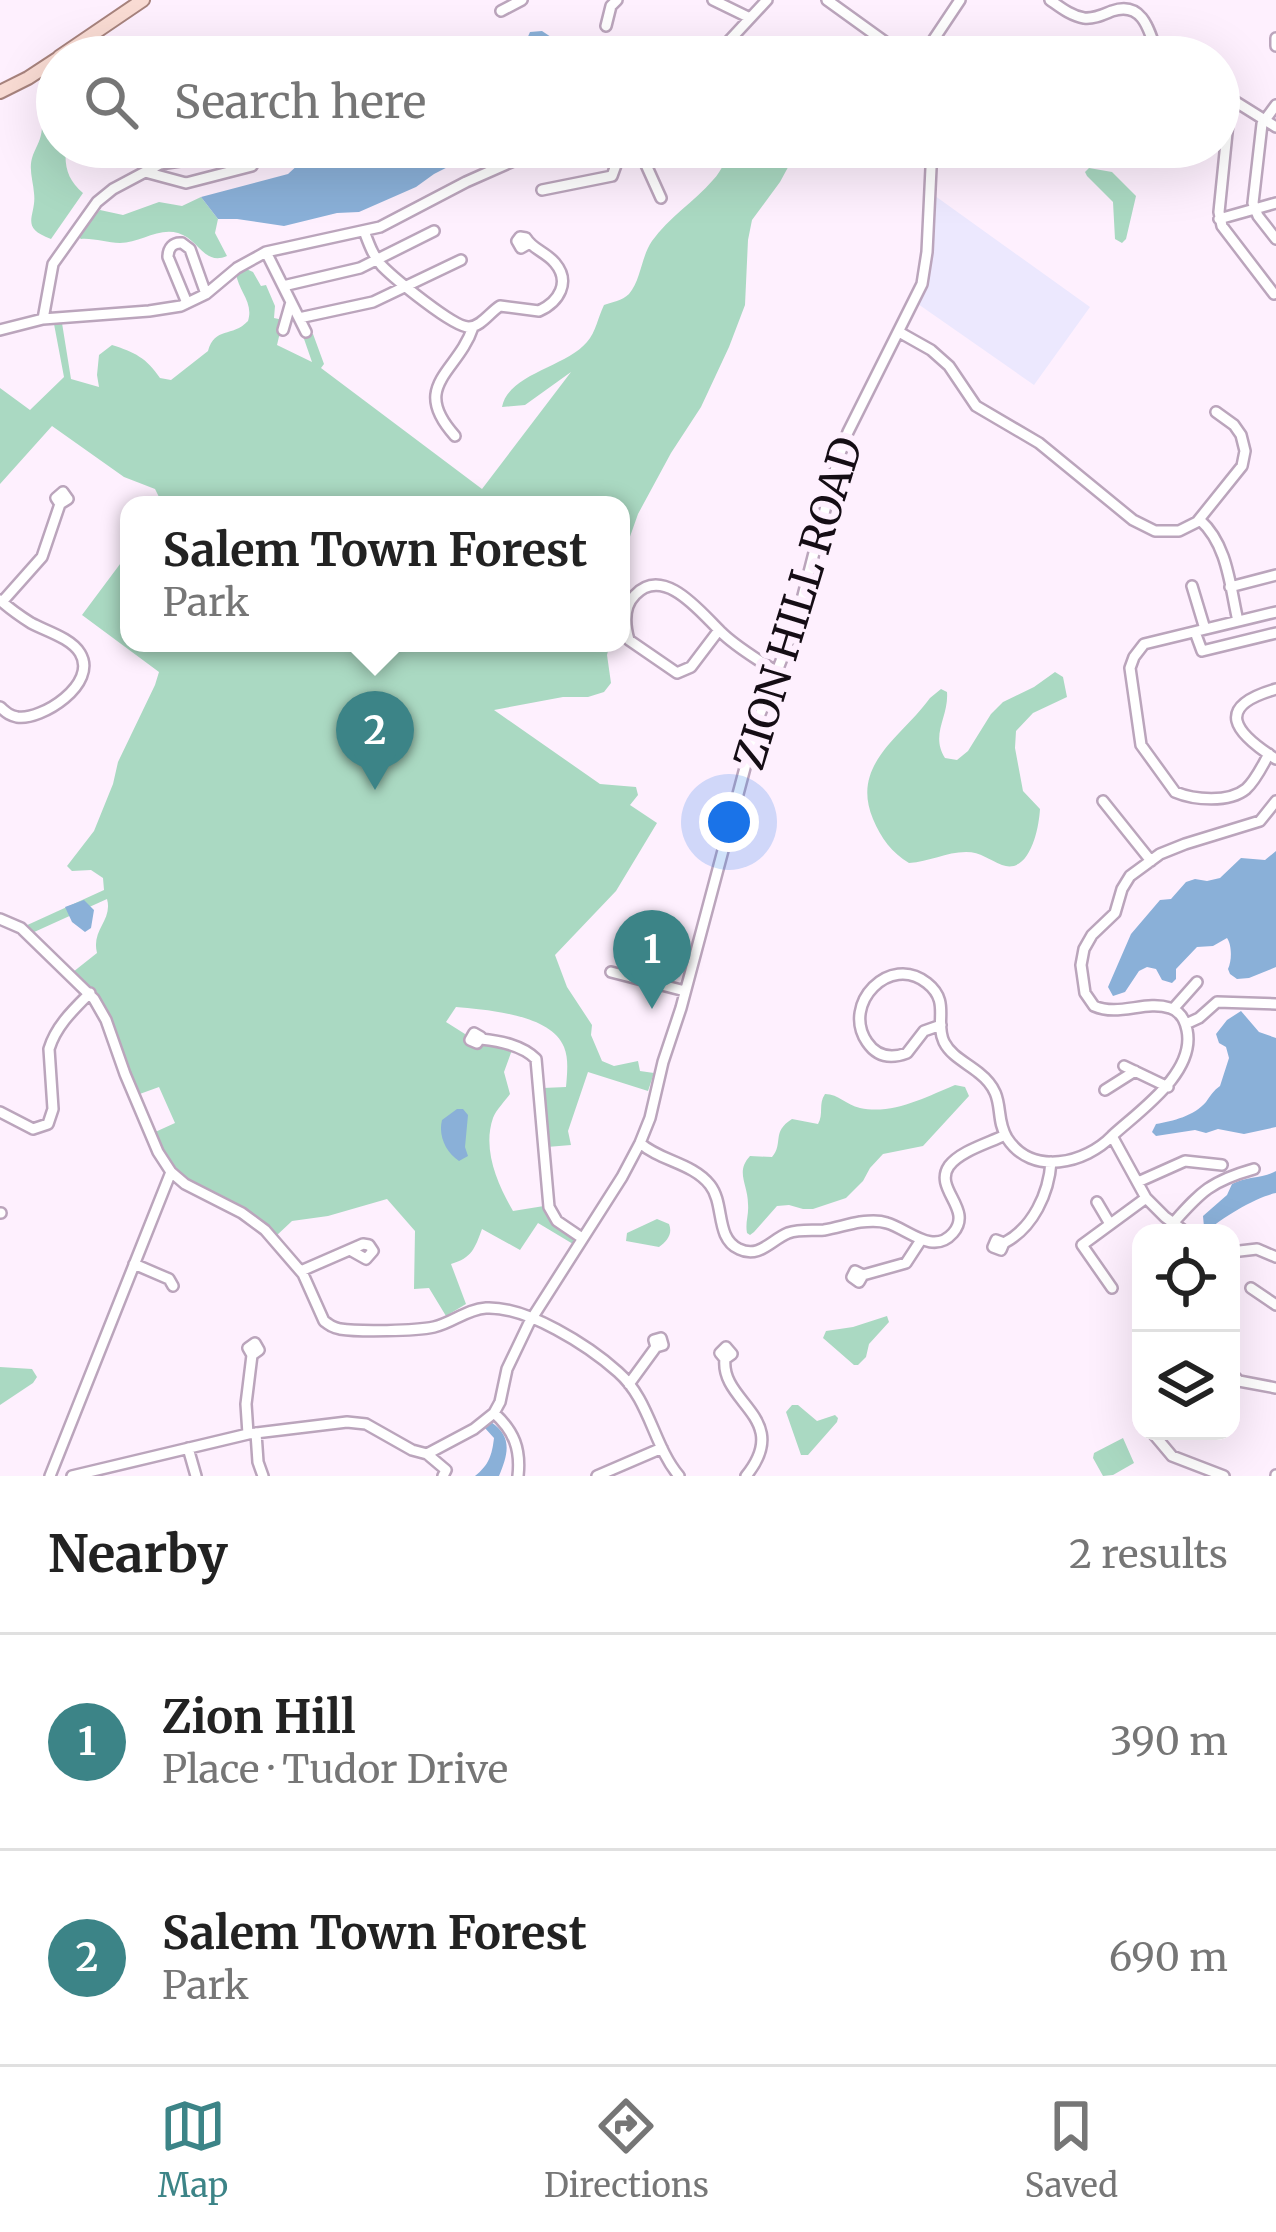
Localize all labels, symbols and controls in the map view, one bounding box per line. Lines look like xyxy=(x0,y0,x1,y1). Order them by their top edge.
search box xyxy=(36,36,1240,168)
icon: search xyxy=(78,69,144,135)
text: Search here xyxy=(174,74,426,130)
street label: ZION HILL ROAD xyxy=(723,431,873,775)
popup xyxy=(120,496,630,652)
text: Salem Town Forest xyxy=(163,522,587,578)
text: Park xyxy=(163,578,249,627)
pin: 2 xyxy=(336,691,414,790)
your location xyxy=(699,792,759,852)
pin: 1 xyxy=(613,910,691,1009)
map controls xyxy=(1132,1224,1240,1440)
button: locate xyxy=(1132,1224,1240,1332)
button: layers xyxy=(1132,1332,1240,1440)
text: Nearby xyxy=(48,1522,228,1586)
text: 2 results xyxy=(1069,1530,1228,1579)
text: Zion Hill xyxy=(162,1689,356,1745)
text: 1 xyxy=(78,1717,96,1766)
text: 390 m xyxy=(1110,1717,1228,1766)
text: Place · Tudor Drive xyxy=(162,1745,508,1794)
text: Salem Town Forest xyxy=(162,1905,587,1961)
text: 2 xyxy=(76,1933,98,1982)
text: 690 m xyxy=(1109,1933,1228,1982)
text: Park xyxy=(162,1961,249,2010)
tab: Map xyxy=(158,2093,228,2206)
tab: Directions xyxy=(544,2093,709,2206)
tab: Saved xyxy=(1025,2093,1118,2206)

